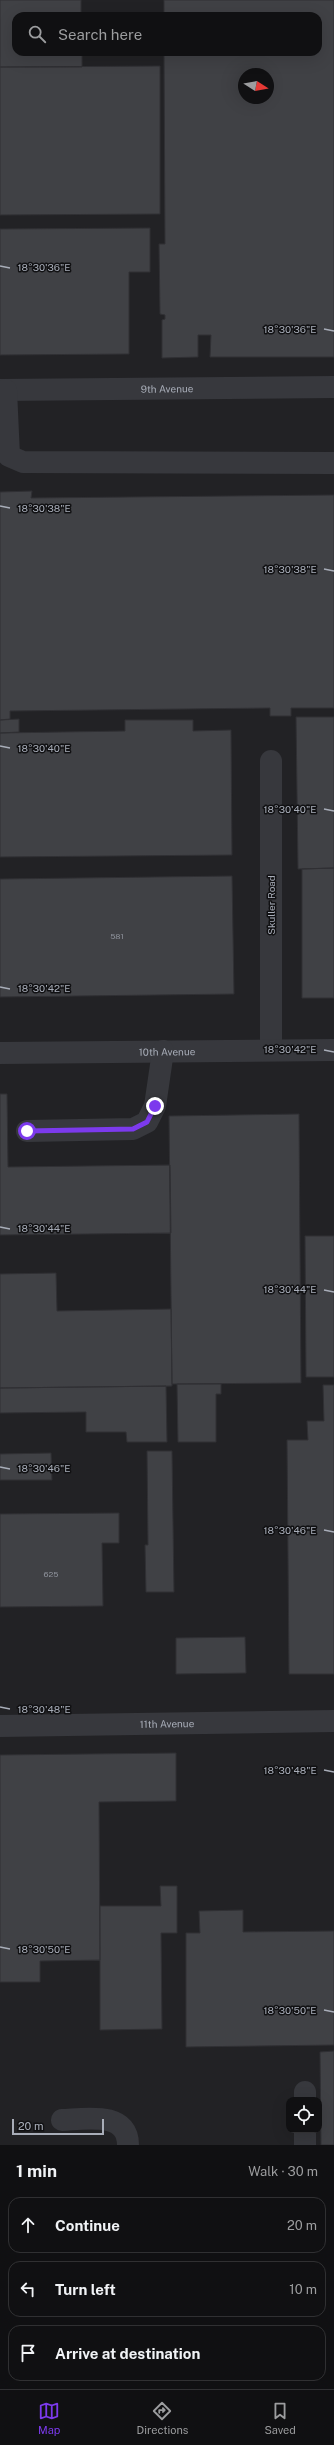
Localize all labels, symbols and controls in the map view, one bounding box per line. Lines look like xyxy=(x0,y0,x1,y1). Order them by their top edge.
search box xyxy=(12,12,322,56)
icon: search xyxy=(26,23,48,45)
text: Search here xyxy=(58,26,142,43)
north arrow xyxy=(238,68,274,104)
text: 18°30'36"E xyxy=(18,261,70,273)
text: 18°30'36"E xyxy=(264,323,316,335)
street label: 9th Avenue xyxy=(141,382,194,395)
text: 18°30'38"E xyxy=(17,502,71,514)
text: 18°30'38"E xyxy=(263,563,317,575)
text: 18°30'40"E xyxy=(18,742,70,754)
text: 18°30'40"E xyxy=(264,803,316,815)
street label: Skuller Road xyxy=(265,875,277,935)
house number: 581 xyxy=(110,931,124,941)
text: 18°30'42"E xyxy=(18,982,70,994)
text: 18°30'42"E xyxy=(264,1043,316,1055)
street label: 10th Avenue xyxy=(139,1045,196,1058)
route end xyxy=(146,1097,164,1115)
route start xyxy=(18,1122,36,1140)
text: 18°30'44"E xyxy=(17,1222,71,1234)
text: 18°30'44"E xyxy=(263,1283,317,1295)
text: 18°30'46"E xyxy=(18,1462,70,1474)
text: 18°30'46"E xyxy=(264,1524,316,1536)
house number: 625 xyxy=(44,1569,58,1579)
text: 18°30'48"E xyxy=(17,1703,71,1715)
street label: 11th Avenue xyxy=(140,1717,195,1730)
text: 18°30'48"E xyxy=(263,1764,317,1776)
text: 18°30'50"E xyxy=(18,1943,71,1955)
text: 18°30'50"E xyxy=(264,2004,317,2016)
map controls xyxy=(286,2097,322,2133)
button: locate xyxy=(286,2097,322,2133)
scale bar xyxy=(12,2117,104,2136)
text: 20 m xyxy=(18,2120,43,2132)
text: 1 min xyxy=(16,2161,57,2181)
text: Walk · 30 m xyxy=(248,2164,318,2179)
icon: ahead xyxy=(17,2214,39,2236)
text: Continue xyxy=(55,2217,120,2234)
text: 20 m xyxy=(287,2218,317,2233)
icon: left xyxy=(17,2278,39,2300)
text: Turn left xyxy=(55,2281,116,2298)
text: 10 m xyxy=(289,2282,317,2297)
icon: arrive xyxy=(17,2342,39,2364)
text: Arrive at destination xyxy=(55,2345,200,2362)
tab: Map xyxy=(38,2400,60,2436)
tab: Directions xyxy=(137,2400,188,2436)
tab: Saved xyxy=(264,2400,296,2436)

